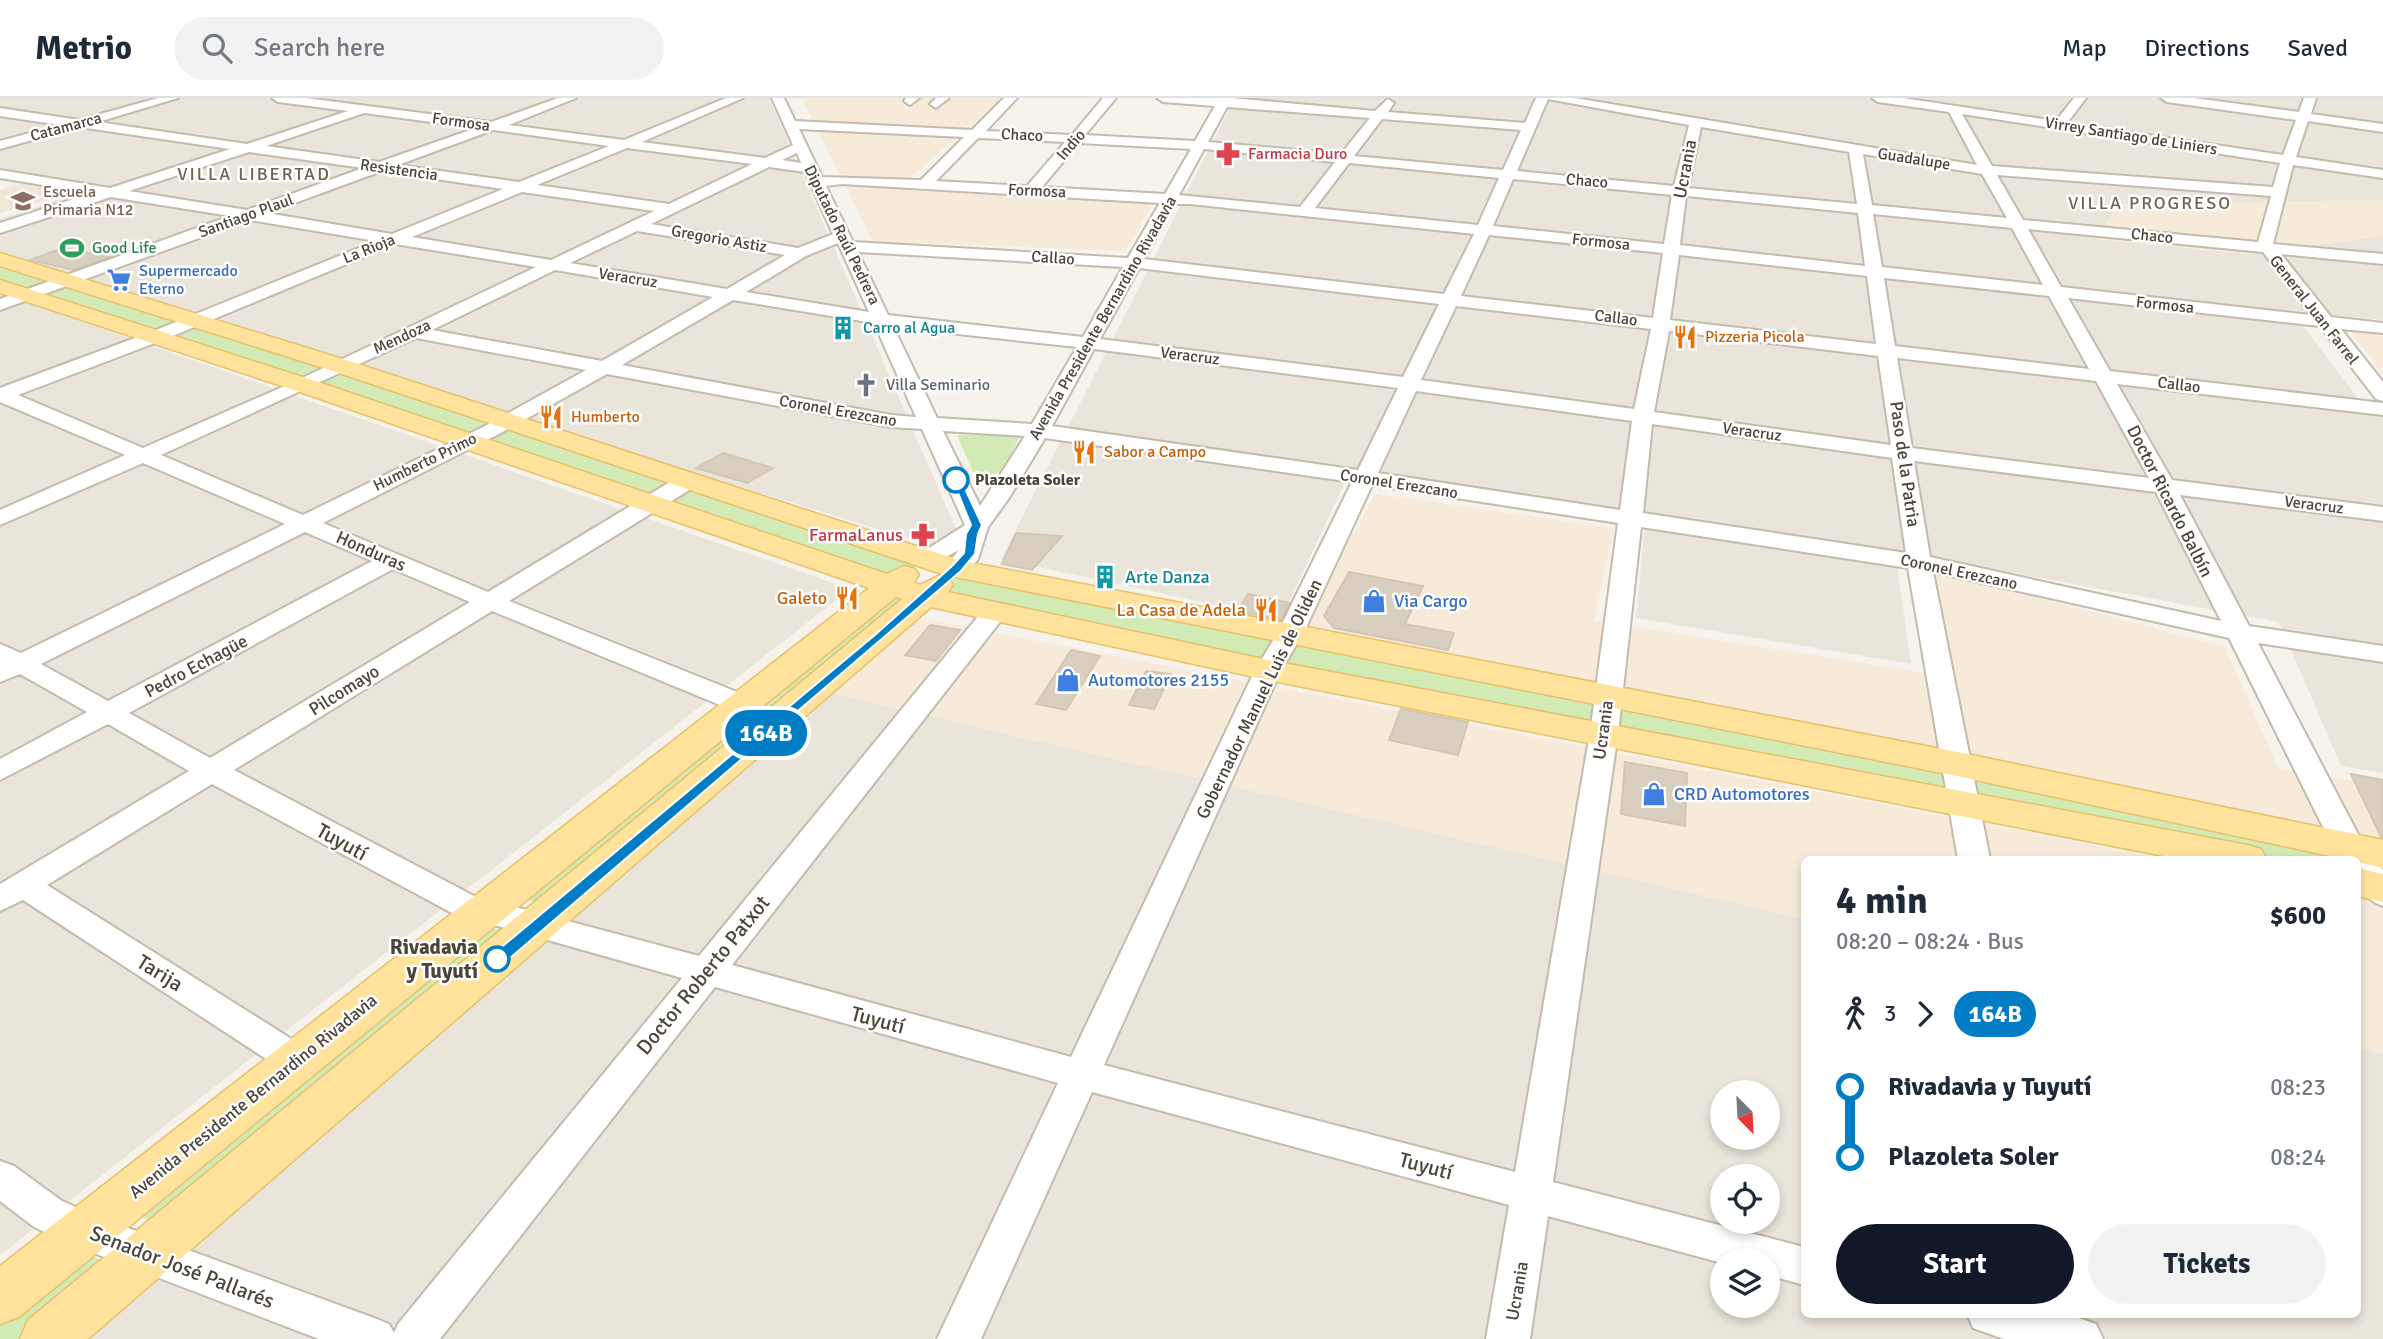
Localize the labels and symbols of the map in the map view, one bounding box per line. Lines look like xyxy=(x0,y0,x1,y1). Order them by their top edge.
street label: Catamarca xyxy=(28,108,104,146)
street label: Formosa xyxy=(431,108,491,136)
street label: Virrey Santiago de Liniers xyxy=(2043,112,2219,160)
street label: Chaco xyxy=(1000,124,1044,146)
street label: Indio xyxy=(1052,125,1090,165)
street label: Ucrania xyxy=(1668,137,1702,201)
pharmacy icon: Farmacia Duro xyxy=(1214,140,1242,168)
street label: Guadalupe xyxy=(1876,143,1952,175)
place label: Farmacia Duro xyxy=(1248,144,1347,164)
street label: Resistencia xyxy=(359,155,439,185)
street label: Diputado Raúl Pedrera xyxy=(799,162,885,308)
district label: VILLA LIBERTAD xyxy=(177,163,331,185)
street label: Chaco xyxy=(1565,169,1609,193)
street label: Formosa xyxy=(1007,179,1067,203)
place label: Escuela Primaria N12 xyxy=(43,182,133,220)
school or university icon: Escuela Primaria N12 xyxy=(9,187,37,215)
street label: Santiago Plaul xyxy=(196,189,296,242)
district label: VILLA PROGRESO xyxy=(2068,192,2232,214)
street label: Avenida Presidente Bernardino Rivadavia xyxy=(1025,193,1181,443)
street label: Gregorio Astiz xyxy=(670,221,768,257)
street label: Chaco xyxy=(2130,224,2174,248)
street label: La Rioja xyxy=(340,229,398,269)
street label: Formosa xyxy=(1571,229,1631,255)
sports icon: Good Life xyxy=(58,234,86,262)
place label: Good Life xyxy=(92,238,156,258)
street label: Callao xyxy=(1031,247,1075,269)
street label: General Juan Farrel xyxy=(2265,251,2363,369)
place label: Supermercado Eterno xyxy=(139,261,238,299)
street label: Veracruz xyxy=(597,263,659,293)
supermarket icon: Supermercado Eterno xyxy=(105,266,133,294)
street label: Formosa xyxy=(2135,292,2195,318)
street label: Callao xyxy=(1593,305,1639,331)
building icon: Carro al Agua xyxy=(829,314,857,342)
street label: Mendoza xyxy=(370,315,434,359)
place label: Carro al Agua xyxy=(863,318,955,338)
restaurant icon: Pizzeria Picola xyxy=(1671,323,1699,351)
place label: Pizzeria Picola xyxy=(1705,327,1805,347)
street label: Veracruz xyxy=(1159,342,1221,370)
church icon: Villa Seminario xyxy=(852,371,880,399)
street label: Callao xyxy=(2156,372,2202,398)
place label: Villa Seminario xyxy=(886,375,990,395)
street label: Coronel Erezcano xyxy=(778,391,898,431)
street label: Paso de la Patria xyxy=(1885,400,1925,528)
restaurant icon: Humberto xyxy=(537,403,565,431)
place label: Humberto xyxy=(571,407,640,427)
street label: Veracruz xyxy=(1721,418,1783,446)
street label: Doctor Ricardo Balbín xyxy=(2122,421,2218,581)
street label: Humberto Primo xyxy=(370,428,480,496)
restaurant icon: Sabor a Campo xyxy=(1070,438,1098,466)
place label: Sabor a Campo xyxy=(1104,442,1206,462)
street label: Coronel Erezcano xyxy=(1339,465,1459,503)
marker: Plazoleta Soler xyxy=(943,467,969,493)
place label: Plazoleta Soler xyxy=(975,470,1081,490)
street label: Veracruz xyxy=(2283,491,2345,519)
pharmacy icon: FarmaLanus xyxy=(909,521,937,549)
place label: FarmaLanus xyxy=(809,524,903,546)
street label: Honduras xyxy=(333,526,409,576)
street label: Coronel Erezcano xyxy=(1899,550,2019,594)
building icon: Arte Danza xyxy=(1091,563,1119,591)
place label: Arte Danza xyxy=(1125,566,1210,588)
street label: Gobernador Manuel Luis de Oliden xyxy=(1191,575,1327,823)
restaurant icon: Galeto xyxy=(833,584,861,612)
place label: Galeto xyxy=(777,587,827,609)
shop icon: Via Cargo xyxy=(1360,587,1388,615)
place label: Via Cargo xyxy=(1394,590,1468,612)
restaurant icon: La Casa de Adela xyxy=(1252,596,1280,624)
place label: La Casa de Adela xyxy=(1116,599,1246,621)
street label: Pedro Echagüe xyxy=(141,630,251,702)
street label: Pilcomayo xyxy=(305,660,383,720)
shop icon: Automotores 2155 xyxy=(1054,666,1082,694)
place label: Automotores 2155 xyxy=(1088,669,1229,691)
street label: Ucrania xyxy=(1588,699,1618,761)
line badge: 164B xyxy=(717,710,815,756)
shop icon: CRD Automotores xyxy=(1640,780,1668,808)
place label: CRD Automotores xyxy=(1674,783,1810,805)
street label: Tuyutí xyxy=(312,817,372,867)
street label: Doctor Roberto Patxot xyxy=(631,890,775,1060)
place label: Rivadavia y Tuyutí xyxy=(390,934,479,984)
marker: Rivadavia y Tuyutí xyxy=(484,946,510,972)
street label: Tarija xyxy=(132,949,188,997)
street label: Avenida Presidente Bernardino Rivadavia xyxy=(124,989,382,1203)
street label: Tuyutí xyxy=(848,1000,908,1040)
north arrow xyxy=(1710,1080,1780,1150)
street label: Tuyutí xyxy=(1396,1146,1456,1186)
street label: Senador José Pallarés xyxy=(86,1220,278,1314)
street label: Ucrania xyxy=(1501,1260,1533,1322)

